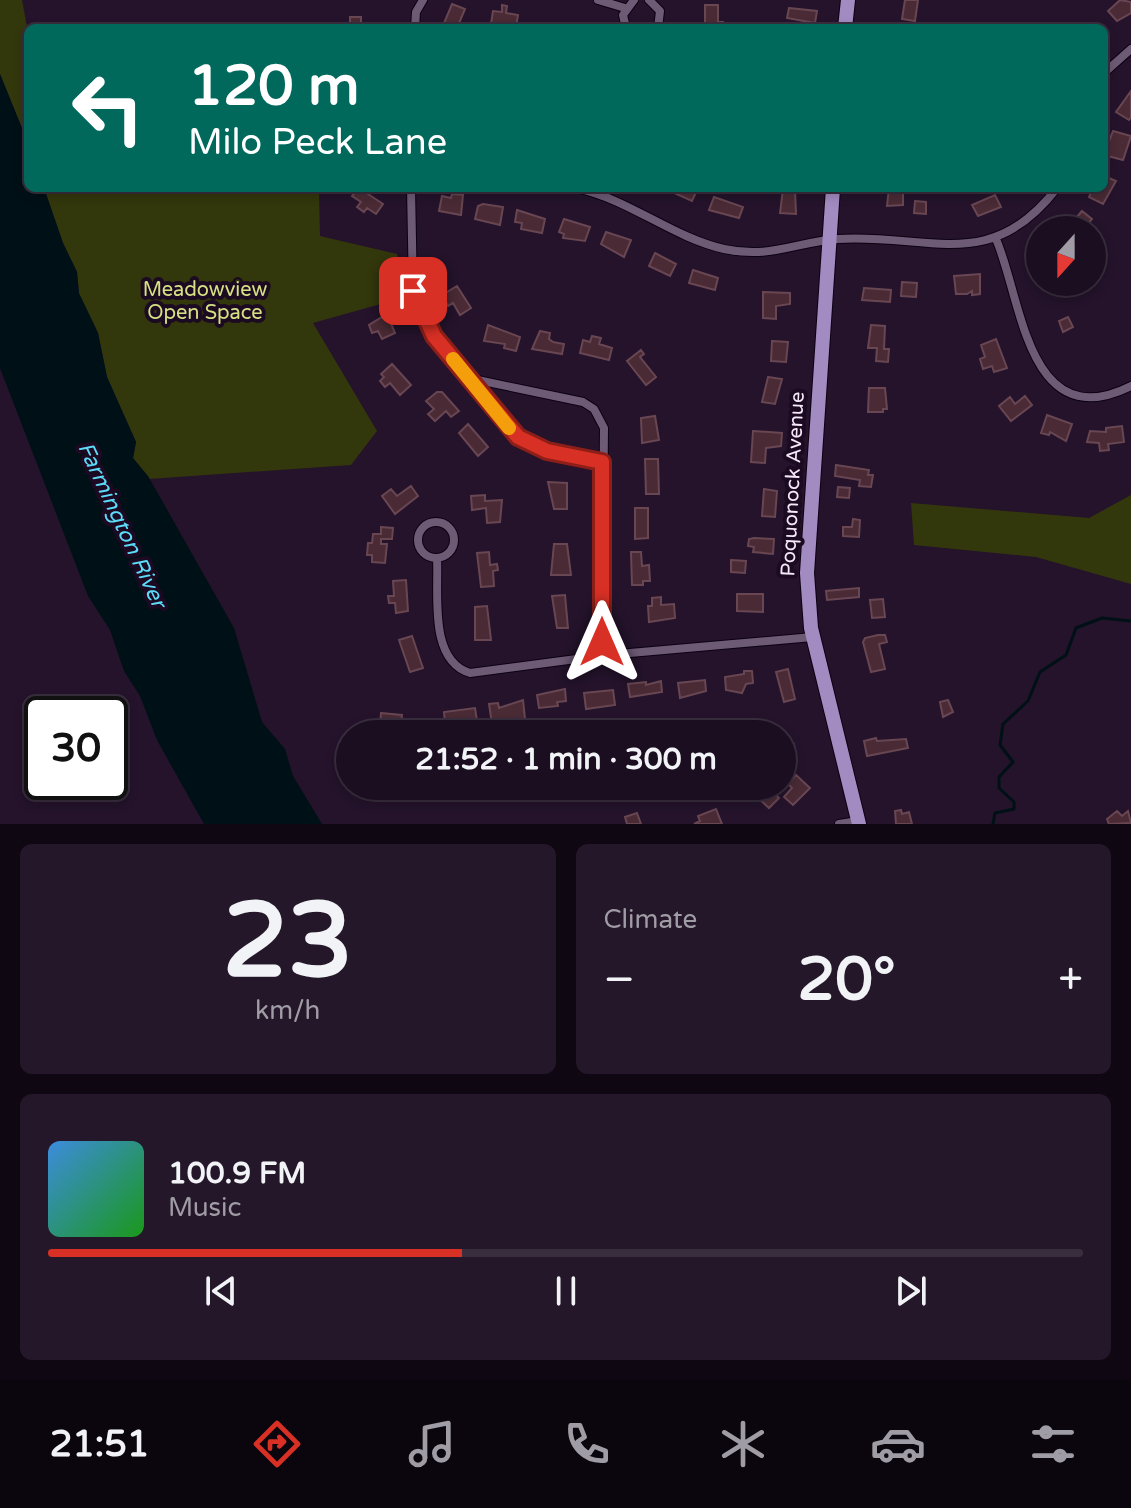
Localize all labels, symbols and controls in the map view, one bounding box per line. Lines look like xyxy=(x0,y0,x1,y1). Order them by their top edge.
text: 120 m xyxy=(188,53,359,120)
icon: left xyxy=(56,56,160,160)
text: Milo Peck Lane xyxy=(188,121,447,164)
north arrow xyxy=(1026,216,1106,296)
map controls xyxy=(1026,216,1106,296)
pin xyxy=(379,257,447,325)
icon: arrive xyxy=(391,269,435,313)
park label: Meadowview Open Space xyxy=(143,278,268,325)
street label: Poquonock Avenue xyxy=(776,391,810,577)
water label: Farmington River xyxy=(72,438,173,614)
position arrow xyxy=(560,600,644,684)
speed limit sign: 30 xyxy=(24,696,128,800)
text: 21:52 · 1 min · 300 m xyxy=(415,741,717,778)
text: 23 xyxy=(222,880,353,1005)
text: Climate xyxy=(604,904,697,935)
text: 20° xyxy=(798,944,896,1016)
text: − xyxy=(604,954,635,1007)
text: + xyxy=(1058,954,1083,1007)
text: km/h xyxy=(255,995,320,1026)
text: 100.9 FM xyxy=(168,1155,306,1192)
text: Music xyxy=(168,1192,241,1223)
icon: previous xyxy=(199,1269,243,1313)
icon: pause xyxy=(544,1269,588,1313)
icon: next xyxy=(889,1269,933,1313)
icon: directions xyxy=(249,1416,305,1472)
icon: music xyxy=(404,1416,460,1472)
icon: phone xyxy=(559,1416,615,1472)
icon: climate xyxy=(715,1416,771,1472)
icon: car xyxy=(870,1416,926,1472)
icon: filters xyxy=(1025,1416,1081,1472)
text: 21:51 xyxy=(50,1423,149,1466)

